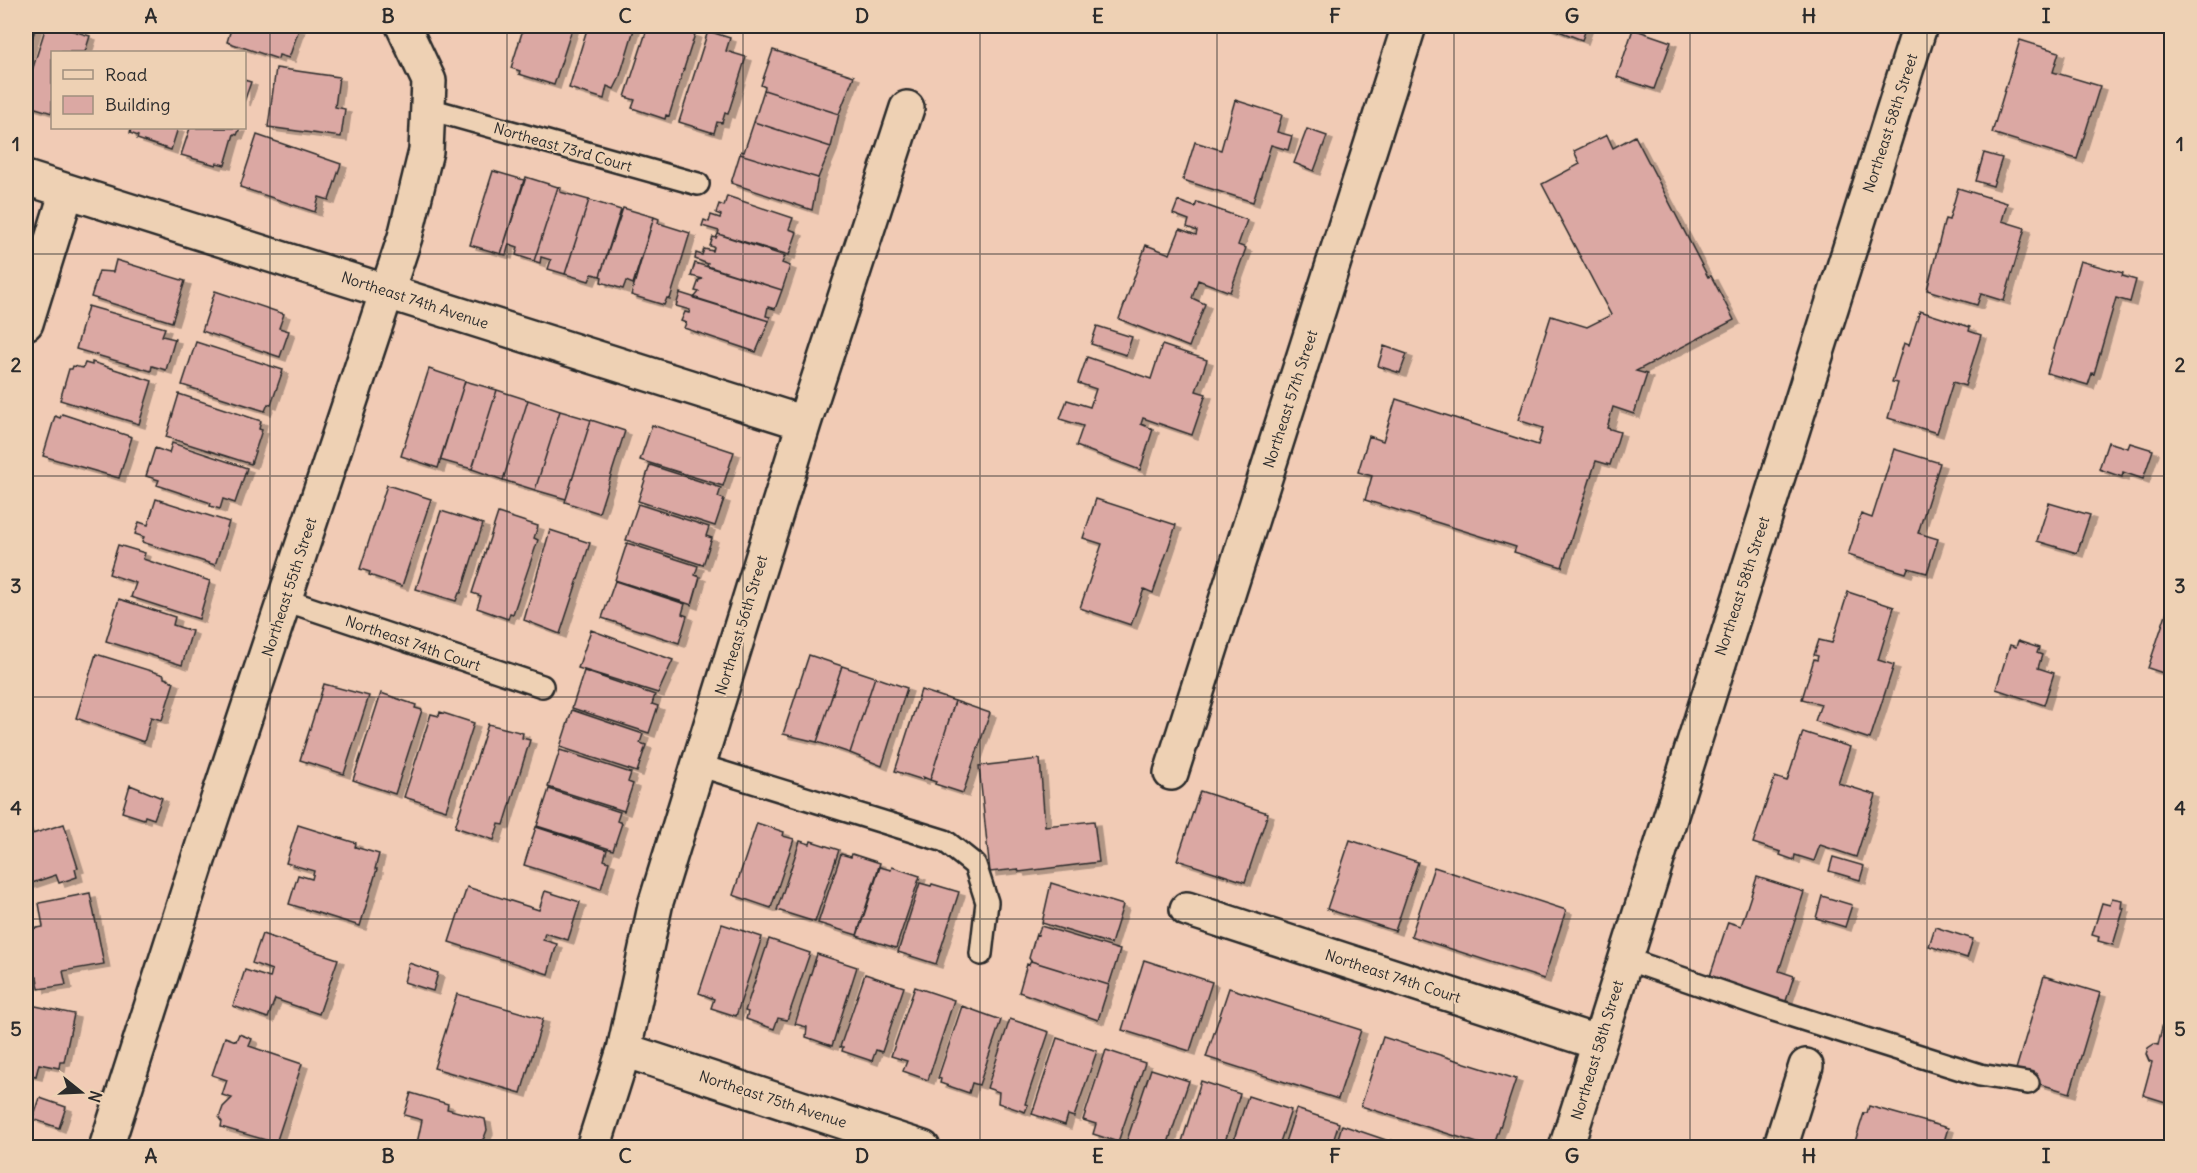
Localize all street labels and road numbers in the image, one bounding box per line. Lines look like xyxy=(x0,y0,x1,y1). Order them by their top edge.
street label: Northeast 58th Street xyxy=(1859,51,1921,195)
street label: Northeast 73rd Court xyxy=(492,118,634,176)
street label: Northeast 74th Avenue xyxy=(339,267,491,333)
street label: Northeast 57th Street xyxy=(1259,328,1321,470)
street label: Northeast 58th Street xyxy=(1711,514,1773,658)
street label: Northeast 55th Street xyxy=(258,515,320,659)
street label: Northeast 56th Street xyxy=(711,553,771,697)
street label: Northeast 74th Court xyxy=(343,611,483,675)
street label: Northeast 74th Court xyxy=(1323,945,1463,1007)
street label: Northeast 58th Street xyxy=(1567,978,1627,1122)
street label: Northeast 75th Avenue xyxy=(697,1066,849,1132)

